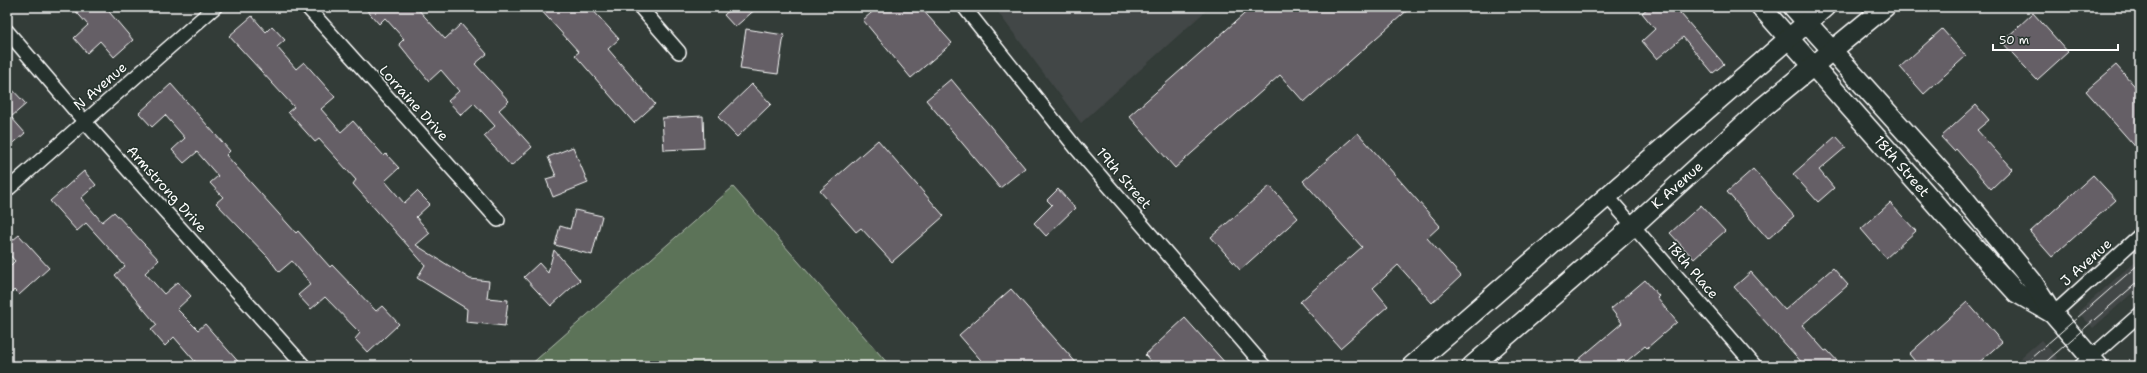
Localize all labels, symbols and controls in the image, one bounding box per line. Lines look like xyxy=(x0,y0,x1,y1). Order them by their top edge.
scale bar xyxy=(1993,26,2118,52)
text: 50 m xyxy=(1999,32,2029,48)
street label: N Avenue xyxy=(70,58,130,114)
street label: Lorraine Drive xyxy=(375,61,453,145)
street label: 18th Street xyxy=(1870,132,1934,200)
street label: Armstrong Drive xyxy=(123,142,211,236)
street label: 19th Street xyxy=(1092,144,1156,212)
street label: K Avenue xyxy=(1647,157,1707,213)
street label: J Avenue xyxy=(2057,234,2115,290)
street label: 18th Place xyxy=(1663,238,1723,302)

